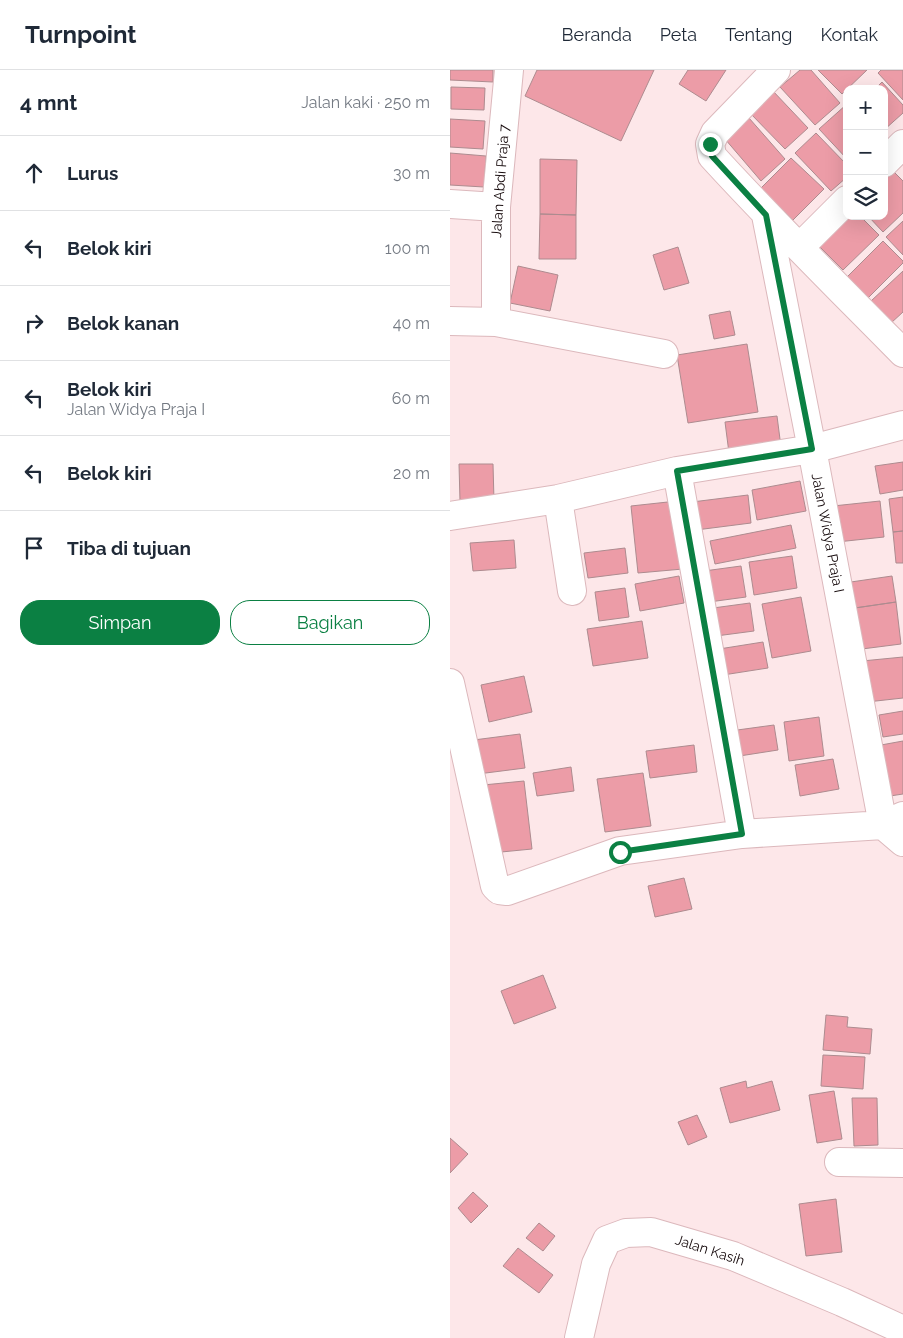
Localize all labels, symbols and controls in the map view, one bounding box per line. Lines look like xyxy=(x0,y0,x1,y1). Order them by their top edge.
text: Turnpoint xyxy=(25,20,137,49)
text: Beranda xyxy=(562,24,632,45)
text: Peta xyxy=(660,24,697,45)
text: Tentang xyxy=(725,24,792,45)
text: Kontak xyxy=(820,24,878,45)
map controls xyxy=(843,85,888,220)
button: + xyxy=(843,85,888,130)
text: 4 mnt xyxy=(20,90,77,115)
text: Jalan kaki · 250 m xyxy=(301,93,430,112)
street label: Jalan Abdi Praja 7 xyxy=(488,123,512,238)
button: − xyxy=(843,130,888,175)
route end xyxy=(699,133,722,156)
icon: ahead xyxy=(20,159,48,187)
text: Lurus xyxy=(67,162,118,184)
text: 30 m xyxy=(393,164,430,183)
button: layers xyxy=(843,175,888,220)
icon: left xyxy=(20,234,48,262)
text: Belok kiri xyxy=(67,237,152,259)
text: 100 m xyxy=(385,239,430,258)
icon: right xyxy=(20,309,48,337)
text: Belok kanan xyxy=(67,312,179,334)
text: 40 m xyxy=(393,314,430,333)
text: Belok kiri xyxy=(67,378,152,400)
icon: left xyxy=(20,384,48,412)
text: 60 m xyxy=(392,389,430,408)
text: Jalan Widya Praja I xyxy=(67,400,205,419)
icon: left xyxy=(20,459,48,487)
text: Belok kiri xyxy=(67,462,152,484)
text: 20 m xyxy=(393,464,430,483)
street label: Jalan Widya Praja I xyxy=(809,472,847,594)
icon: arrive xyxy=(20,534,48,562)
text: Tiba di tujuan xyxy=(67,537,191,559)
button: Simpan xyxy=(20,600,220,645)
button: Bagikan xyxy=(230,600,430,645)
route start xyxy=(609,841,632,864)
street label: Jalan Kasih xyxy=(673,1231,747,1269)

